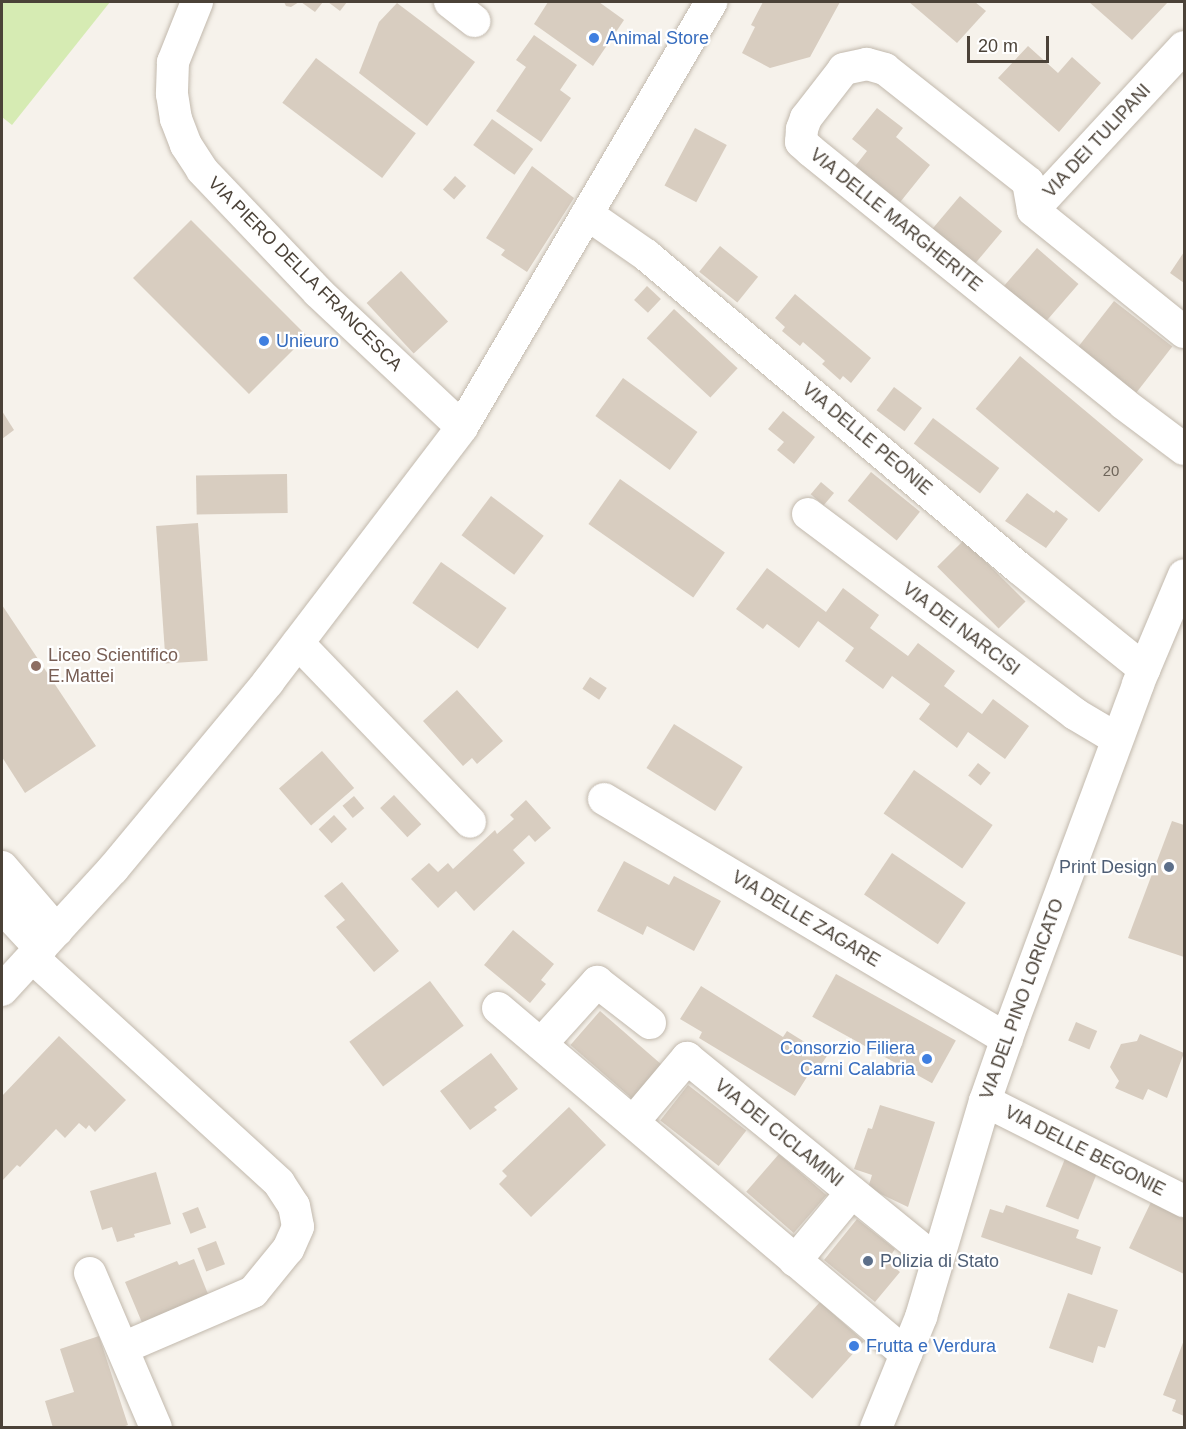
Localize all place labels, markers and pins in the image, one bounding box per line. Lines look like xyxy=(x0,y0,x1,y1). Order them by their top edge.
place label: Animal Store xyxy=(606,27,709,49)
marker: Animal Store xyxy=(587,31,601,45)
place label: Unieuro xyxy=(276,330,339,352)
marker: Unieuro xyxy=(257,334,271,348)
place label: Liceo Scientifico E.Mattei xyxy=(48,645,178,688)
marker: Liceo Scientifico E.Mattei xyxy=(29,659,43,673)
place label: Print Design xyxy=(1059,856,1157,878)
marker: Print Design xyxy=(1162,860,1176,874)
place label: Consorzio Filiera Carni Calabria xyxy=(780,1038,915,1080)
marker: Consorzio Filiera Carni Calabria xyxy=(920,1052,934,1066)
place label: Polizia di Stato xyxy=(880,1250,999,1272)
marker: Polizia di Stato xyxy=(861,1254,875,1268)
place label: Frutta e Verdura xyxy=(866,1335,996,1357)
marker: Frutta e Verdura xyxy=(847,1339,861,1353)

